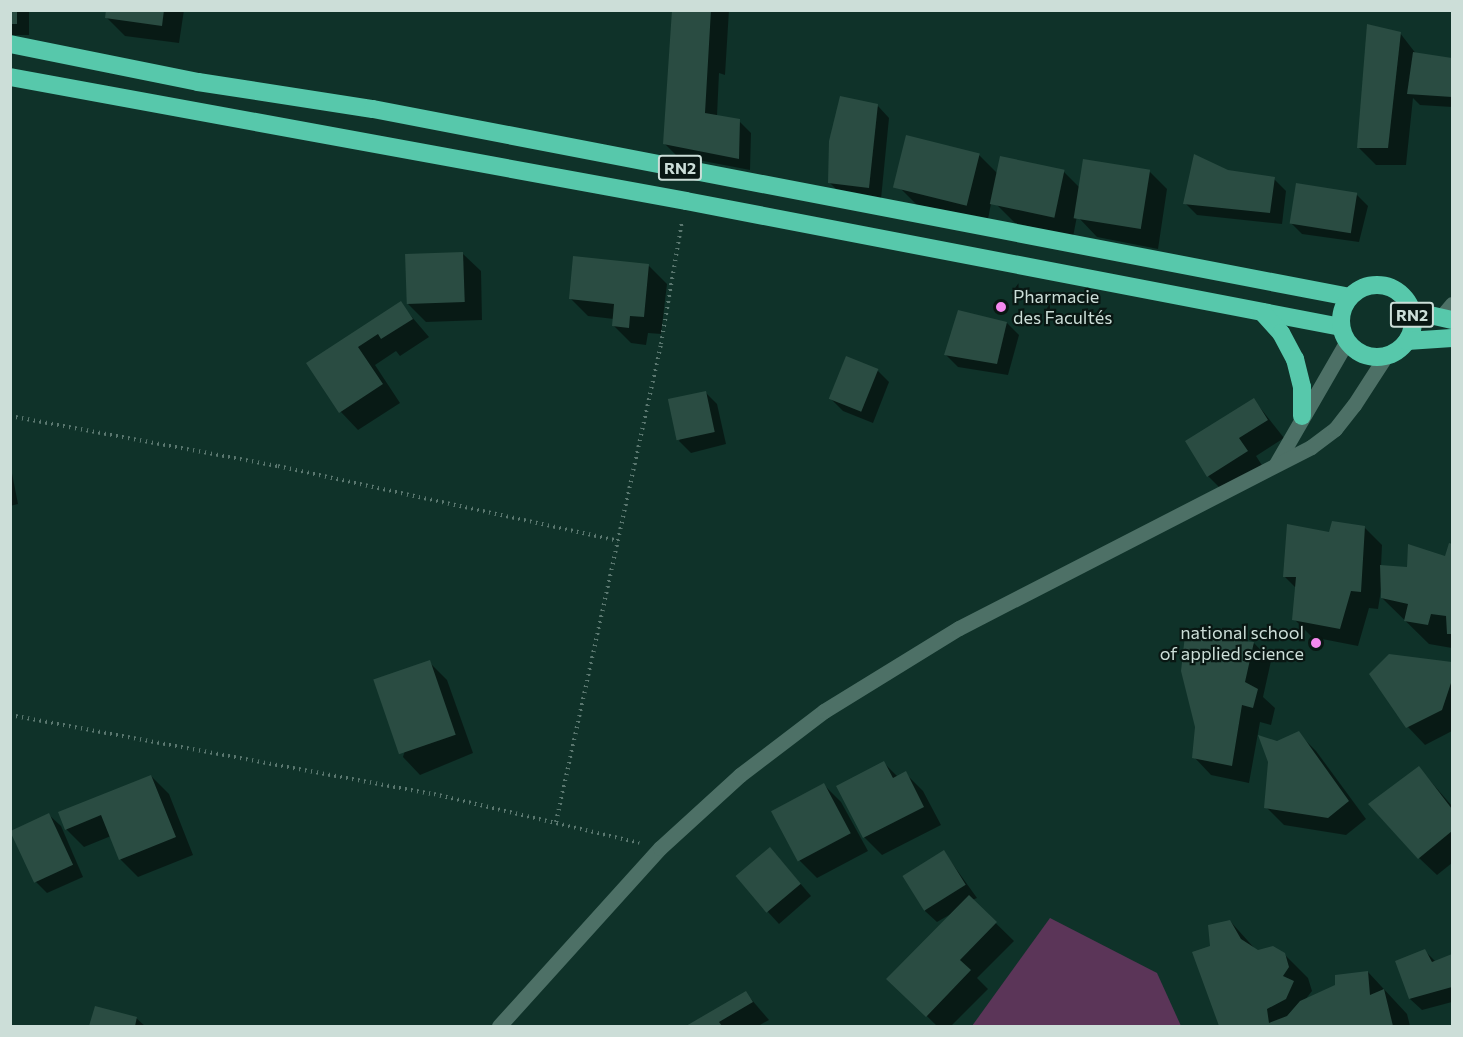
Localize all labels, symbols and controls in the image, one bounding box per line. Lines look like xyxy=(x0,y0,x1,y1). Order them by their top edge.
road number: RN2 xyxy=(658,155,702,181)
place label: Pharmacie des Facultés xyxy=(1013,286,1112,328)
marker: Pharmacie des Facultés xyxy=(994,300,1008,314)
road number: RN2 xyxy=(1390,302,1434,328)
place label: national school of applied science xyxy=(1160,622,1304,664)
marker: national school of applied science xyxy=(1309,636,1323,650)

